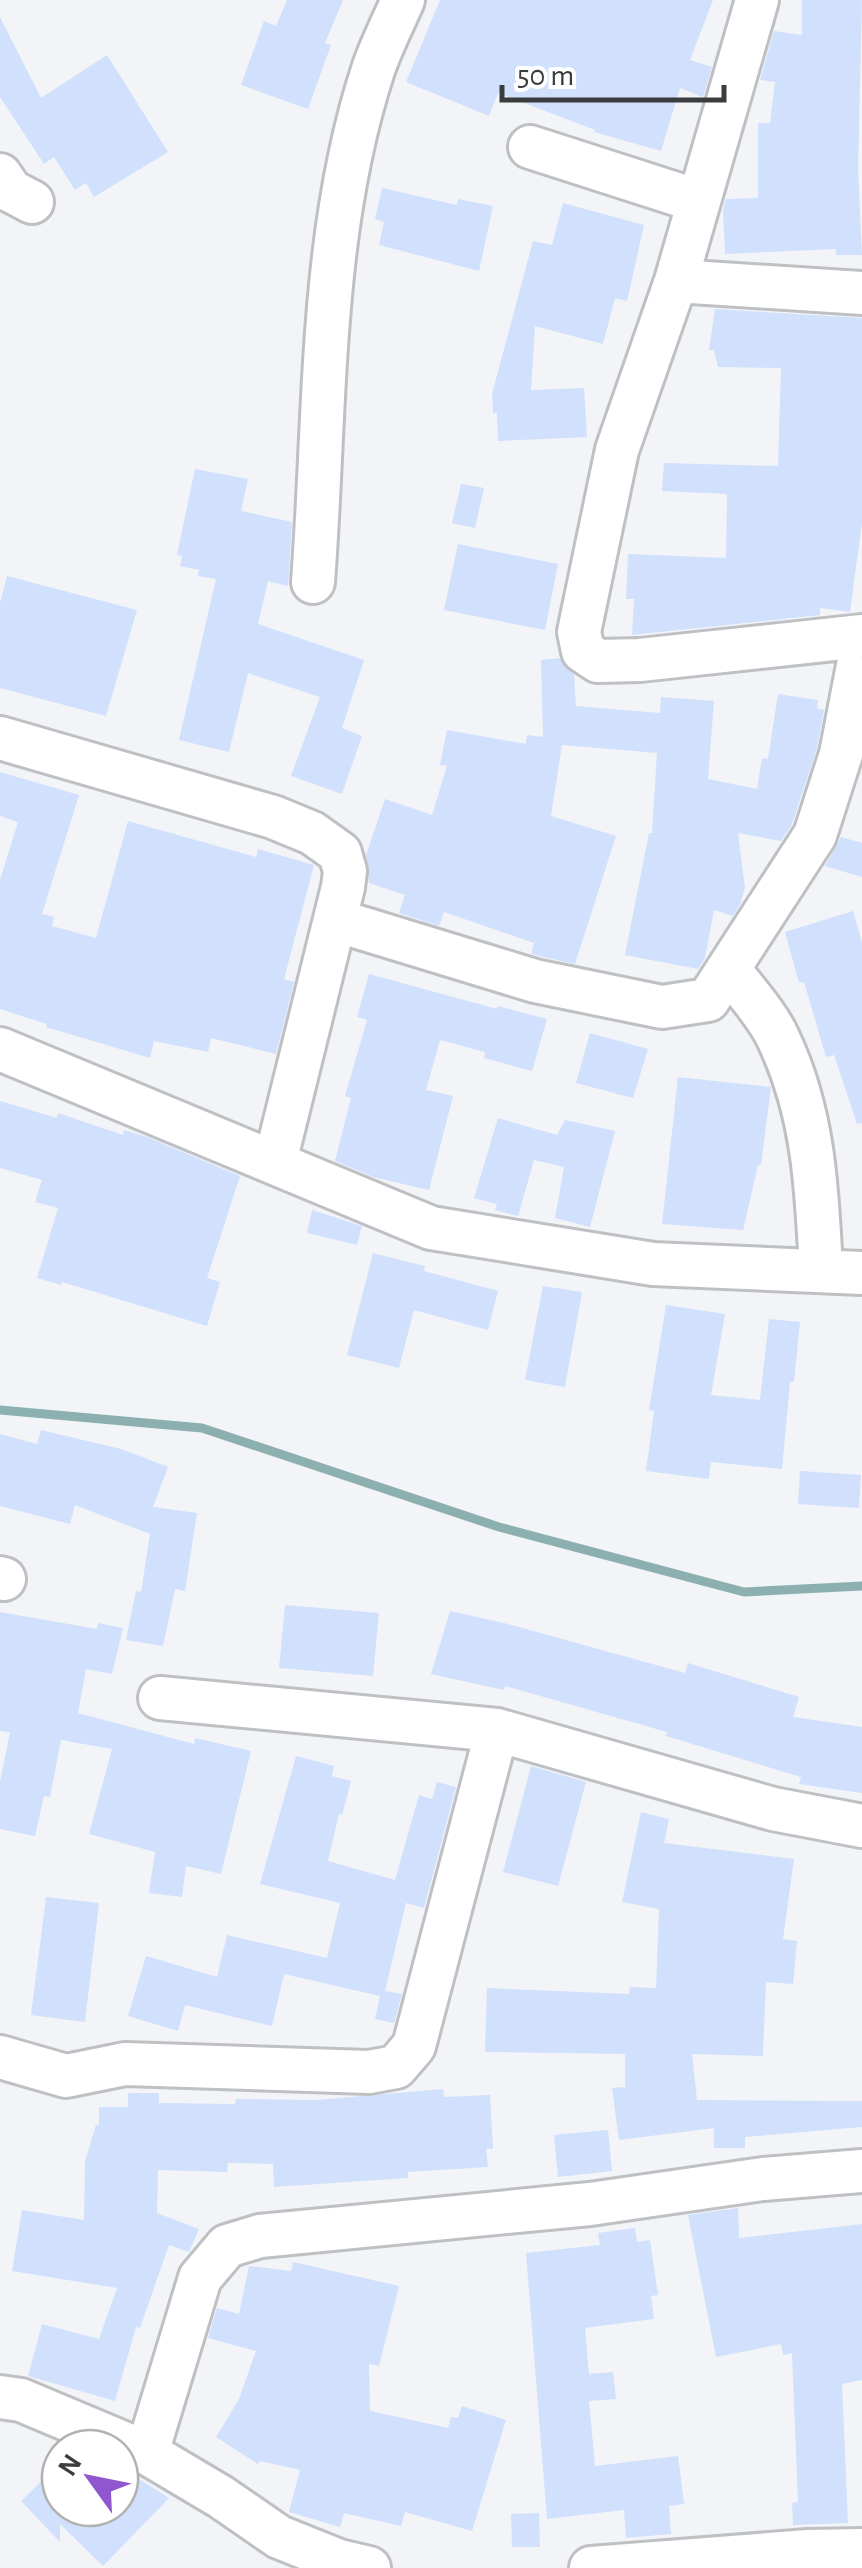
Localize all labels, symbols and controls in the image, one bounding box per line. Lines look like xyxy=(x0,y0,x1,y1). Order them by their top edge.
scale bar xyxy=(502,40,724,102)
text: 50 m xyxy=(517,61,574,91)
north arrow xyxy=(40,2428,140,2528)
text: N xyxy=(54,2450,88,2481)

